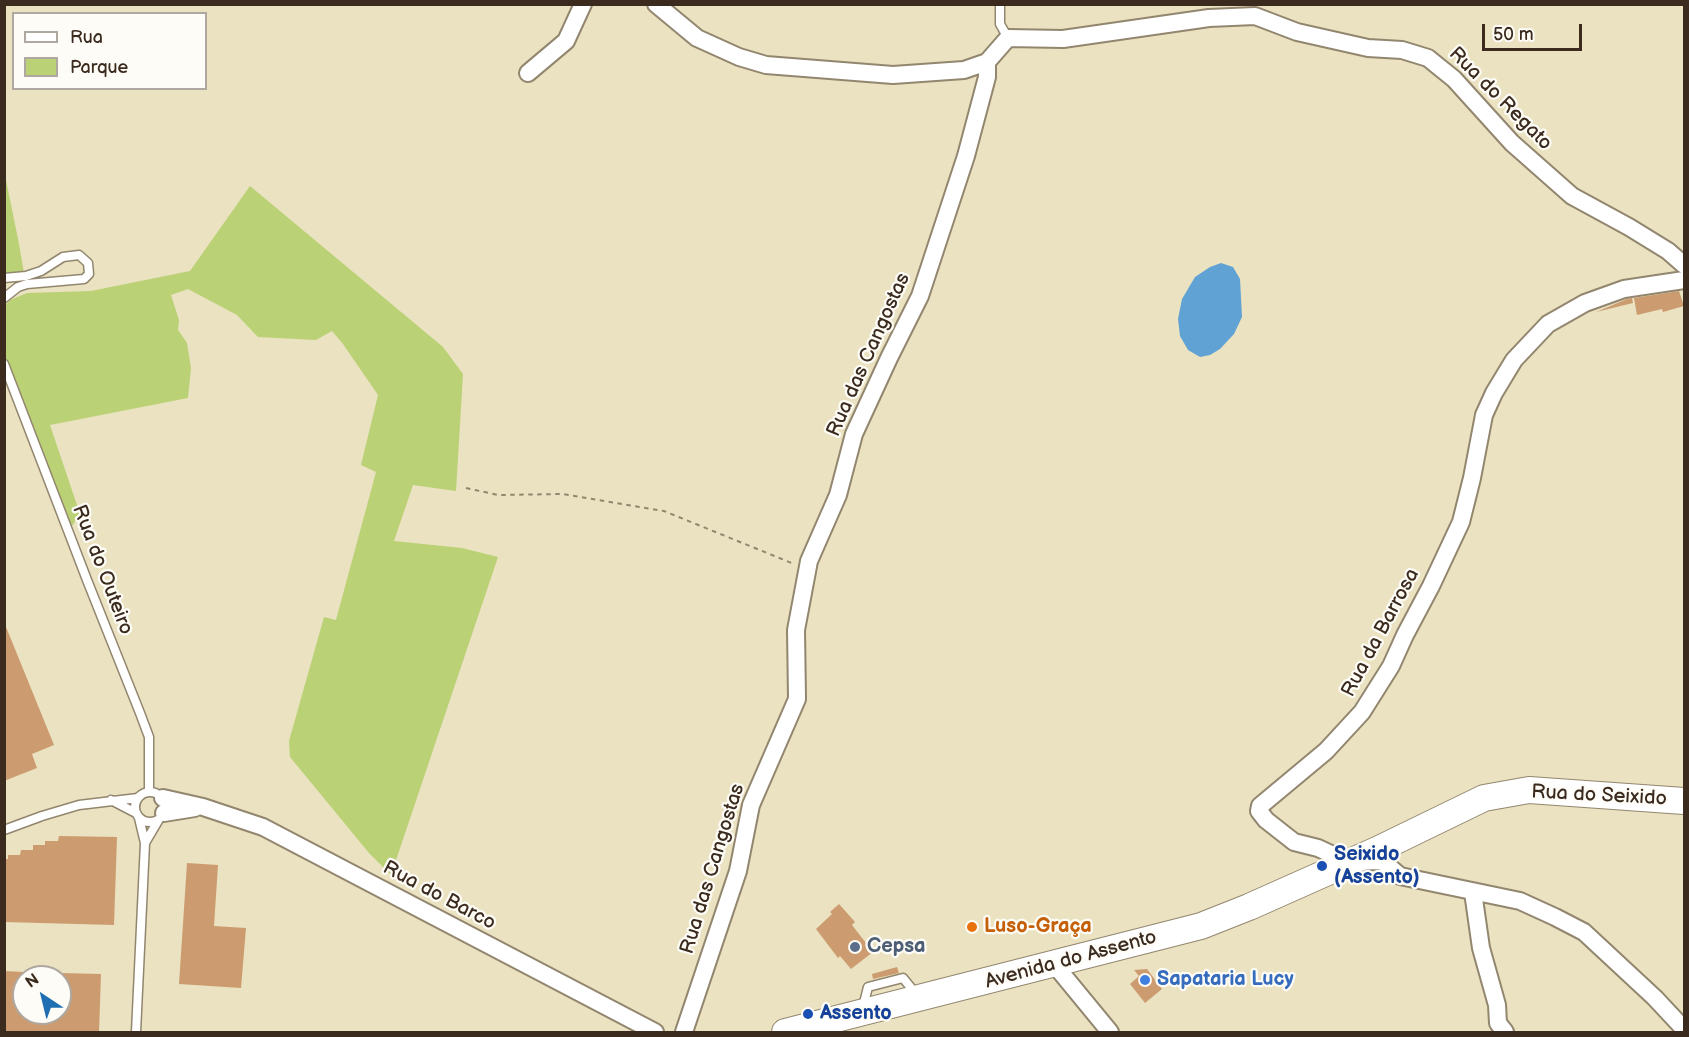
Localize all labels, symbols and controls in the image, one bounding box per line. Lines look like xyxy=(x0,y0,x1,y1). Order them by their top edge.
legend xyxy=(12,12,207,90)
scale bar xyxy=(1485,12,1586,50)
text: 50 m xyxy=(1493,24,1534,45)
text: Rua xyxy=(70,27,103,48)
street label: Rua do Regato xyxy=(1443,42,1557,156)
text: Parque xyxy=(70,57,128,78)
street label: Rua das Cangostas xyxy=(822,269,916,441)
street label: Rua do Outeiro xyxy=(66,502,138,638)
street label: Rua da Barrosa xyxy=(1337,565,1425,701)
street label: Rua do Seixido xyxy=(1531,780,1667,812)
street label: Rua das Cangostas xyxy=(676,781,750,957)
place label: Seixido (Assento) xyxy=(1334,843,1420,890)
street label: Rua do Barco xyxy=(379,856,499,936)
marker: Seixido (Assento) xyxy=(1315,859,1329,873)
place label: Luso-Graça xyxy=(984,915,1092,939)
marker: Luso-Graça xyxy=(965,920,979,934)
street label: Avenida do Assento xyxy=(983,926,1159,994)
place label: Cepsa xyxy=(867,935,925,959)
marker: Cepsa xyxy=(848,940,862,954)
north arrow xyxy=(12,965,72,1025)
place label: Sapataria Lucy xyxy=(1157,968,1294,992)
text: N xyxy=(22,970,43,993)
marker: Sapataria Lucy xyxy=(1138,973,1152,987)
place label: Assento xyxy=(820,1002,892,1026)
marker: Assento xyxy=(801,1007,815,1021)

